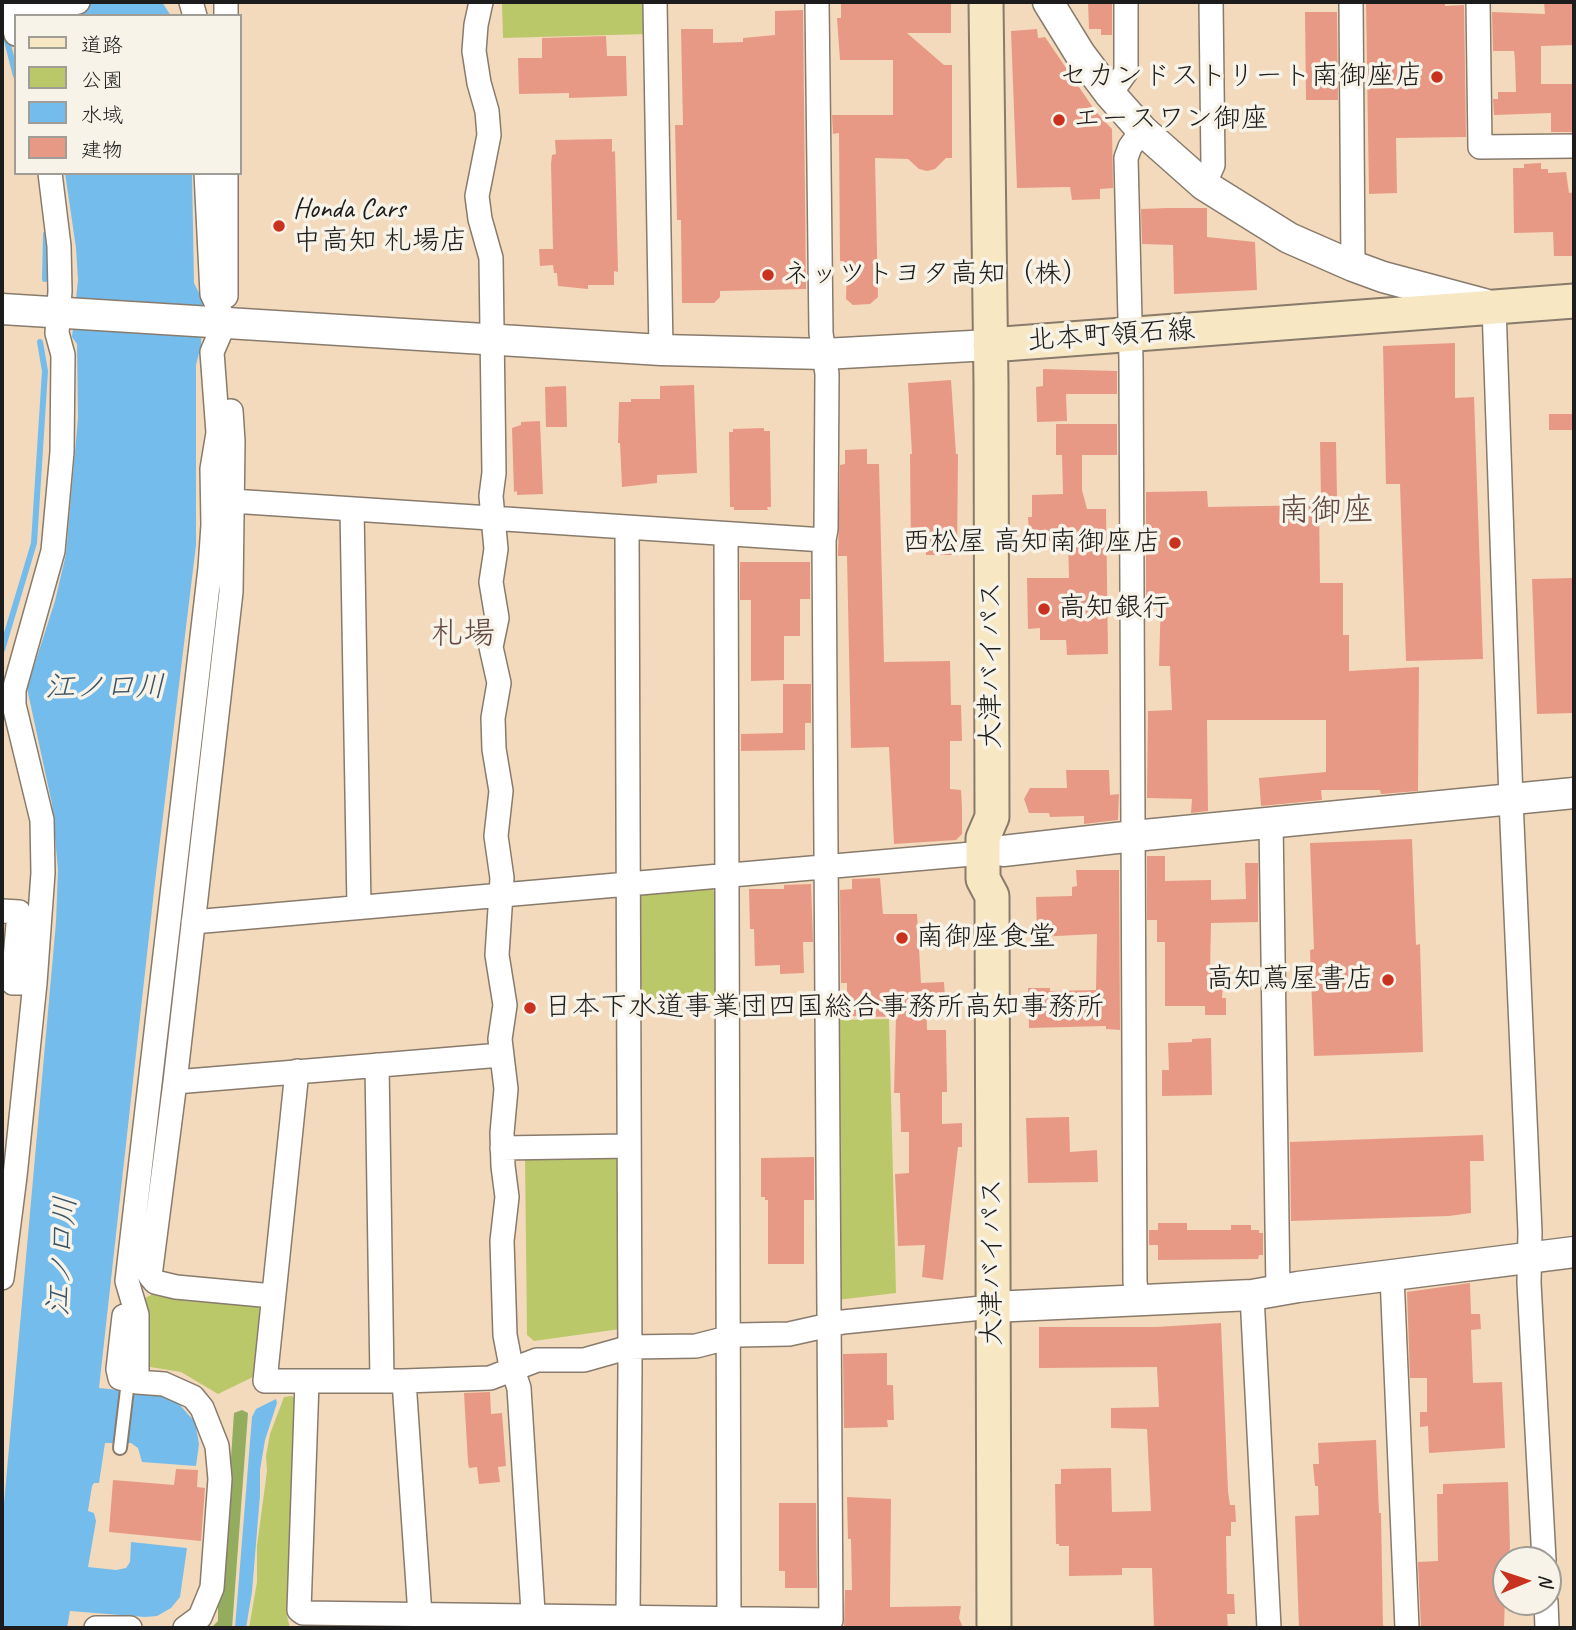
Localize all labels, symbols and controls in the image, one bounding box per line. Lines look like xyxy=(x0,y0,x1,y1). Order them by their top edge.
legend xyxy=(14,14,242,175)
text: 道路 xyxy=(81,32,123,58)
place label: セカンドストリート南御座店 xyxy=(1059,60,1423,94)
text: 公園 xyxy=(81,67,123,93)
marker: セカンドストリート南御座店 xyxy=(1429,69,1445,85)
text: 水域 xyxy=(81,102,123,128)
place label: エースワン御座 xyxy=(1073,103,1269,137)
marker: エースワン御座 xyxy=(1051,112,1067,128)
text: 建物 xyxy=(81,137,123,163)
place label: Honda Cars 中高知 札場店 xyxy=(293,193,468,259)
marker: Honda Cars 中高知 札場店 xyxy=(271,218,287,234)
place label: ネッツトヨタ高知（株） xyxy=(782,258,1090,292)
marker: ネッツトヨタ高知（株） xyxy=(760,267,776,283)
street label: 北本町領石線 xyxy=(1026,313,1196,359)
district label: 南御座 xyxy=(1278,493,1374,531)
place label: 西松屋 高知南御座店 xyxy=(902,526,1161,560)
marker: 西松屋 高知南御座店 xyxy=(1167,535,1183,551)
street label: 大津バイパス xyxy=(975,581,1009,749)
place label: 高知銀行 xyxy=(1058,592,1170,626)
marker: 高知銀行 xyxy=(1036,601,1052,617)
district label: 札場 xyxy=(431,616,495,654)
water label: 江ノ口川 xyxy=(45,670,165,706)
place label: 南御座食堂 xyxy=(916,921,1056,955)
marker: 南御座食堂 xyxy=(894,930,910,946)
place label: 高知蔦屋書店 xyxy=(1206,963,1374,997)
marker: 高知蔦屋書店 xyxy=(1380,972,1396,988)
place label: 日本下水道事業団四国総合事務所高知事務所 xyxy=(544,991,1104,1025)
marker: 日本下水道事業団四国総合事務所高知事務所 xyxy=(522,1000,538,1016)
street label: 大津バイパス xyxy=(976,1178,1010,1346)
water label: 江ノ口川 xyxy=(41,1195,85,1317)
north arrow xyxy=(1492,1546,1562,1616)
text: N xyxy=(1534,1574,1558,1587)

